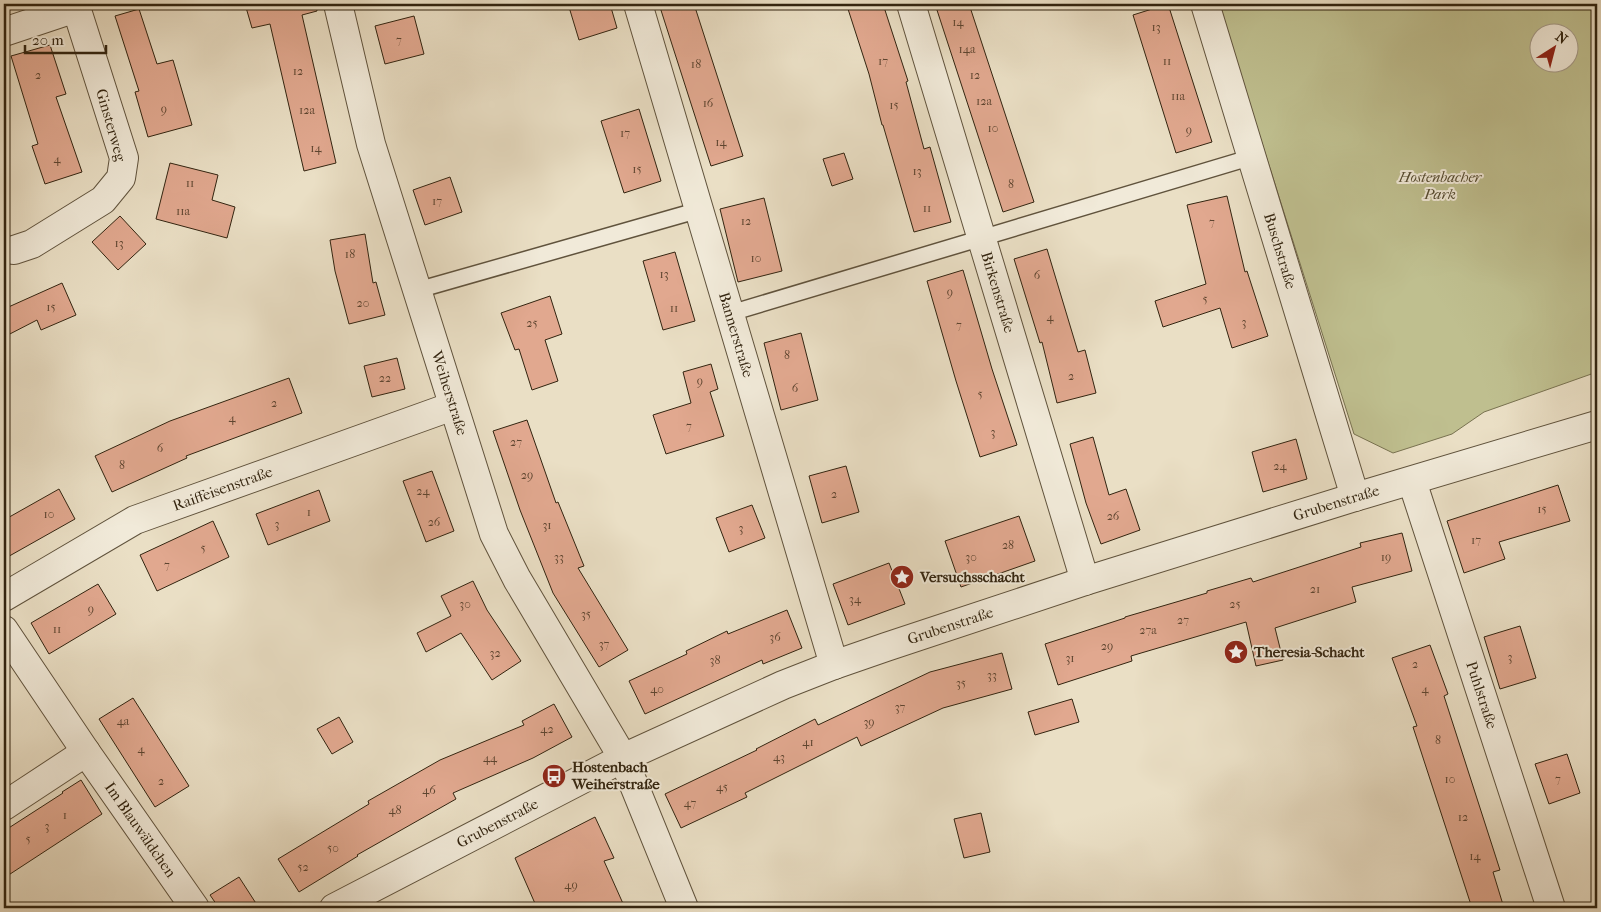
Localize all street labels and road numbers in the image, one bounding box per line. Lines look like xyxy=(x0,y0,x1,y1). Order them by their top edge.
street label: Ginsterweg xyxy=(92,87,130,164)
street label: Buschstraße xyxy=(1260,211,1300,292)
street label: Birkenstraße xyxy=(977,249,1019,336)
street label: Bannerstraße xyxy=(715,290,757,380)
street label: Weiherstraße xyxy=(427,348,471,438)
street label: Raiffeisenstraße xyxy=(170,462,275,515)
street label: Grubenstraße xyxy=(1291,481,1382,525)
street label: Grubenstraße xyxy=(905,603,996,648)
street label: Puhlstraße xyxy=(1462,659,1501,732)
street label: Im Blauwäldchen xyxy=(101,779,180,881)
street label: Grubenstraße xyxy=(454,794,542,852)

